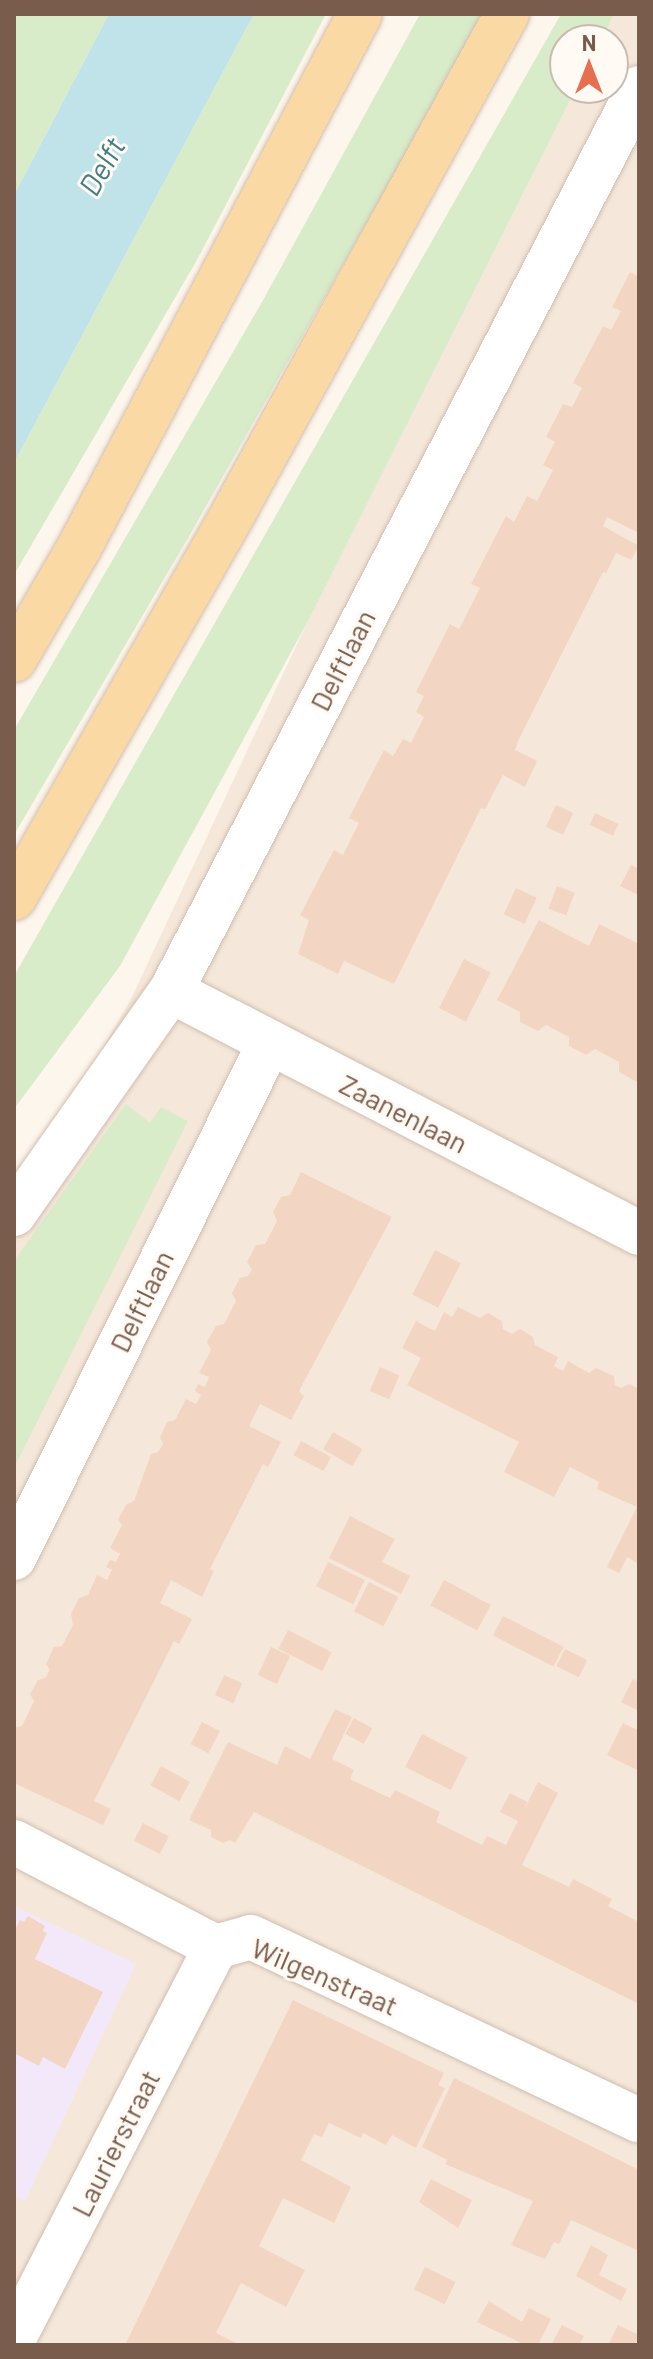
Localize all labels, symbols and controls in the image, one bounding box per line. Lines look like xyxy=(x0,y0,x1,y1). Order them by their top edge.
north arrow xyxy=(549,24,629,104)
text: N xyxy=(582,29,596,55)
water label: Delft xyxy=(70,131,132,201)
street label: Delftlaan xyxy=(302,604,382,716)
street label: Zaanenlaan xyxy=(334,1066,474,1160)
street label: Delftlaan xyxy=(102,1245,180,1357)
street label: Wilgenstraat xyxy=(247,1930,403,2022)
street label: Laurierstraat xyxy=(64,2064,166,2222)

